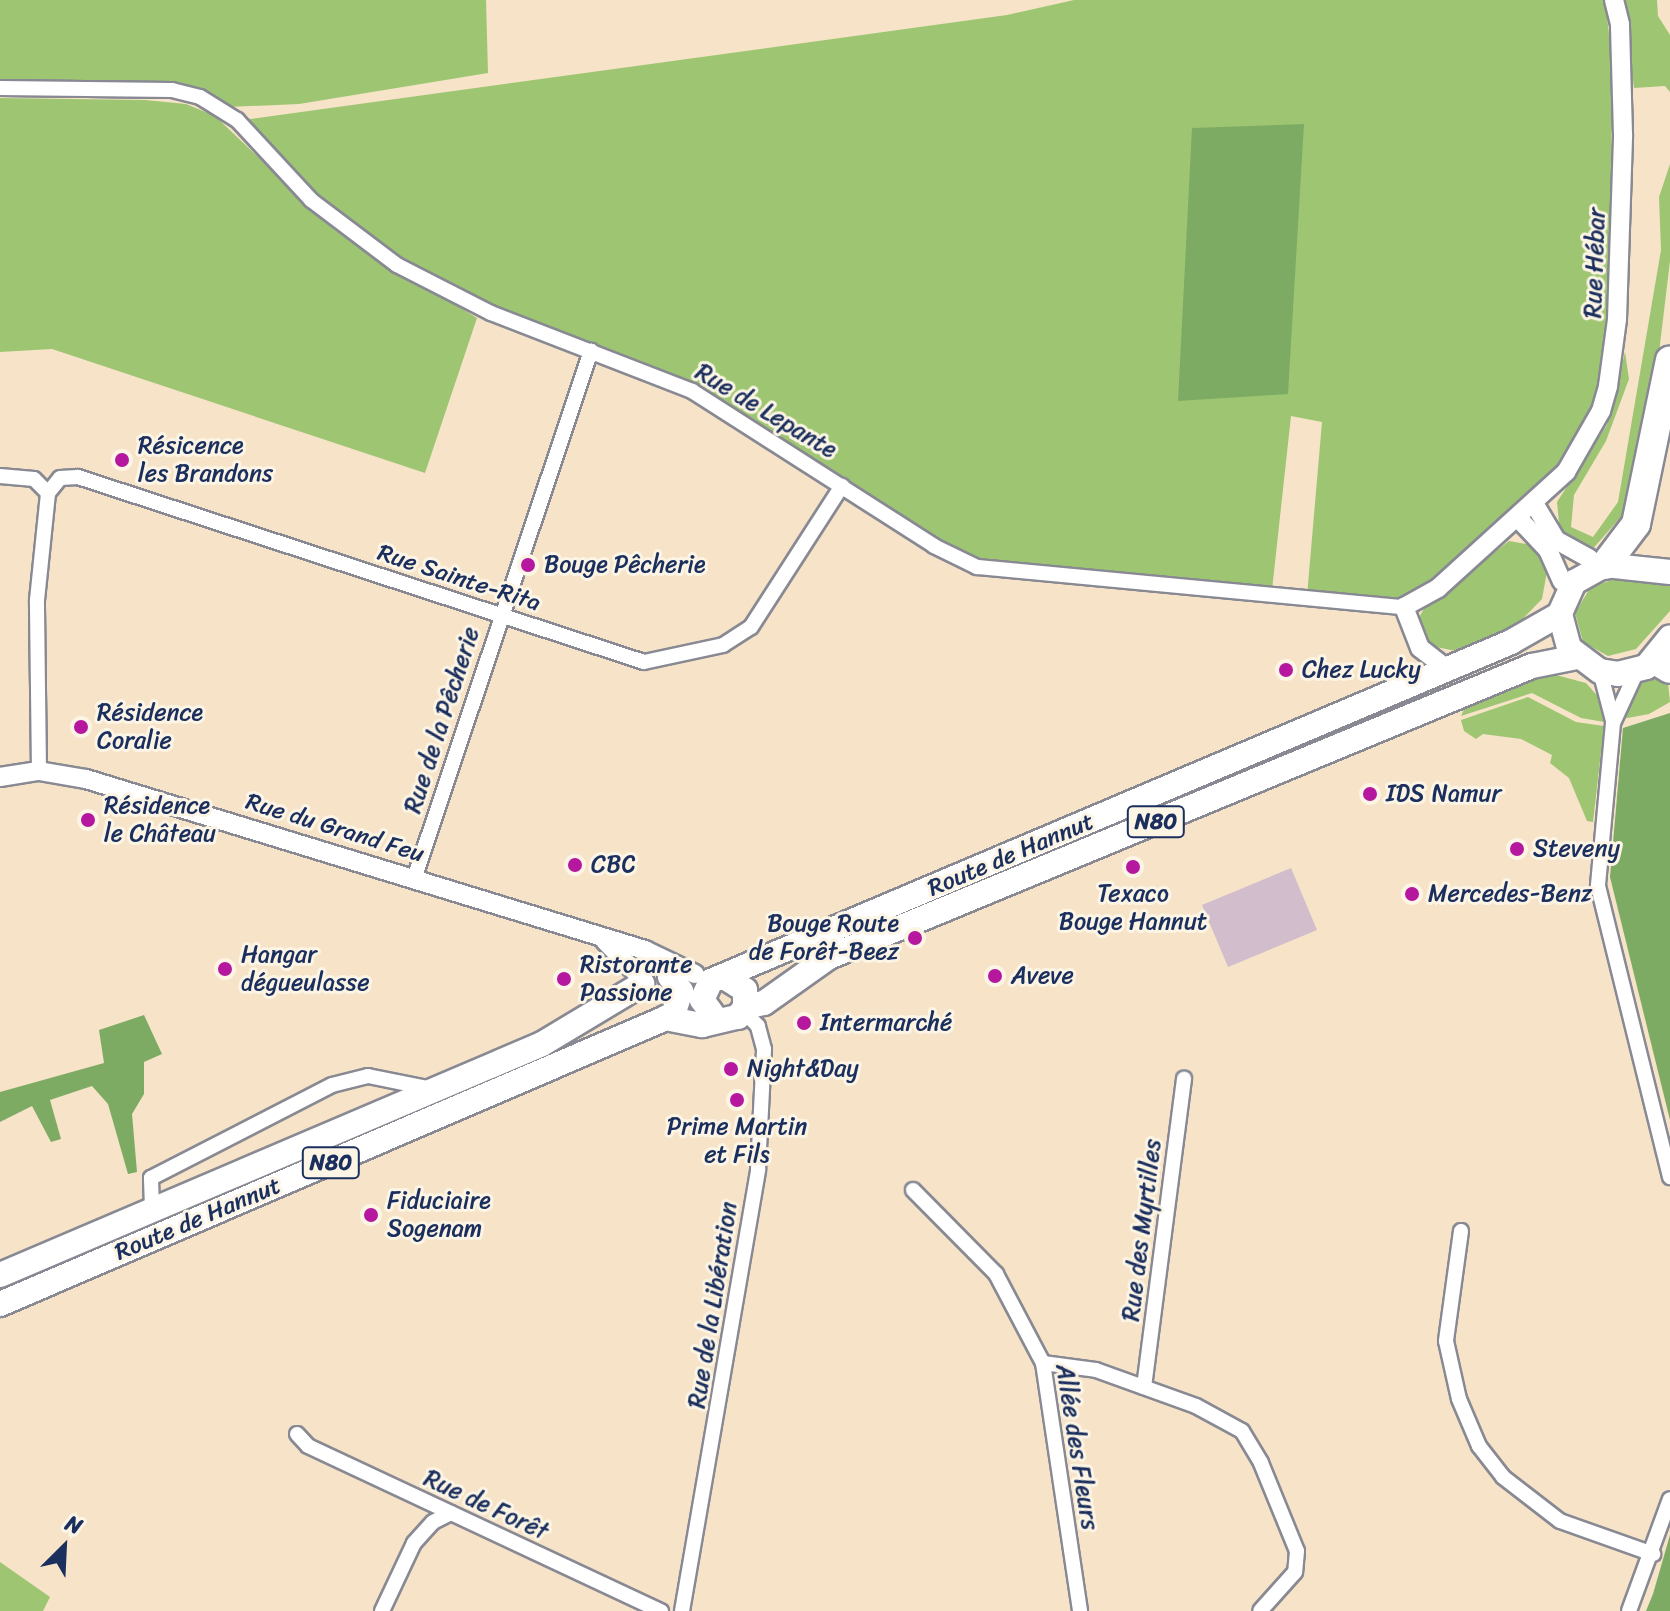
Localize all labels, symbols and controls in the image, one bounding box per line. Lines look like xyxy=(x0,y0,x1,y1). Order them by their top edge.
street label: Rue Hébar xyxy=(1579,207,1611,319)
street label: Rue de Lepante xyxy=(690,358,842,464)
place label: Résicence les Brandons xyxy=(138,432,273,488)
marker: Résicence les Brandons xyxy=(113,451,131,469)
street label: Rue Sainte-Rita xyxy=(374,538,544,618)
place label: Bouge Pêcherie xyxy=(544,551,706,579)
marker: Bouge Pêcherie xyxy=(519,556,537,574)
street label: Rue de la Pêcherie xyxy=(398,623,486,817)
place label: Chez Lucky xyxy=(1302,656,1420,684)
marker: Chez Lucky xyxy=(1277,661,1295,679)
place label: Résidence Coralie xyxy=(97,699,203,755)
marker: Résidence Coralie xyxy=(72,718,90,736)
place label: IDS Namur xyxy=(1386,780,1501,808)
marker: IDS Namur xyxy=(1361,785,1379,803)
street label: Rue du Grand Feu xyxy=(242,787,428,869)
place label: Résidence le Château xyxy=(104,792,217,848)
road number: N80 xyxy=(1126,804,1186,840)
street label: Route de Hannut xyxy=(924,807,1098,903)
marker: Résidence le Château xyxy=(79,811,97,829)
place label: Steveny xyxy=(1533,835,1620,863)
marker: Steveny xyxy=(1508,840,1526,858)
place label: CBC xyxy=(591,851,636,879)
marker: CBC xyxy=(566,856,584,874)
marker: Texaco Bouge Hannut xyxy=(1124,858,1142,876)
place label: Texaco Bouge Hannut xyxy=(1059,880,1207,936)
place label: Mercedes-Benz xyxy=(1428,880,1592,908)
marker: Mercedes-Benz xyxy=(1403,885,1421,903)
place label: Bouge Route de Forêt-Beez xyxy=(748,910,899,966)
marker: Bouge Route de Forêt-Beez xyxy=(906,929,924,947)
place label: Hangar dégueulasse xyxy=(241,941,369,997)
place label: Ristorante Passione xyxy=(580,951,693,1007)
marker: Hangar dégueulasse xyxy=(216,960,234,978)
place label: Aveve xyxy=(1011,962,1074,990)
marker: Aveve xyxy=(986,967,1004,985)
marker: Ristorante Passione xyxy=(555,970,573,988)
place label: Intermarché xyxy=(820,1009,952,1037)
marker: Intermarché xyxy=(795,1014,813,1032)
place label: Night&Day xyxy=(747,1055,859,1083)
marker: Night&Day xyxy=(722,1060,740,1078)
marker: Prime Martin et Fils xyxy=(728,1091,746,1109)
place label: Prime Martin et Fils xyxy=(667,1113,807,1169)
street label: Rue des Myrtilles xyxy=(1117,1138,1167,1322)
road number: N80 xyxy=(301,1145,361,1181)
street label: Route de Hannut xyxy=(111,1171,285,1267)
place label: Fiduciaire Sogenam xyxy=(387,1187,491,1243)
street label: Rue de la Libération xyxy=(682,1200,744,1410)
marker: Fiduciaire Sogenam xyxy=(362,1206,380,1224)
street label: Allée des Fleurs xyxy=(1050,1362,1104,1532)
street label: Rue de Forêt xyxy=(419,1463,553,1547)
text: N xyxy=(59,1504,89,1546)
north arrow xyxy=(24,1507,104,1587)

